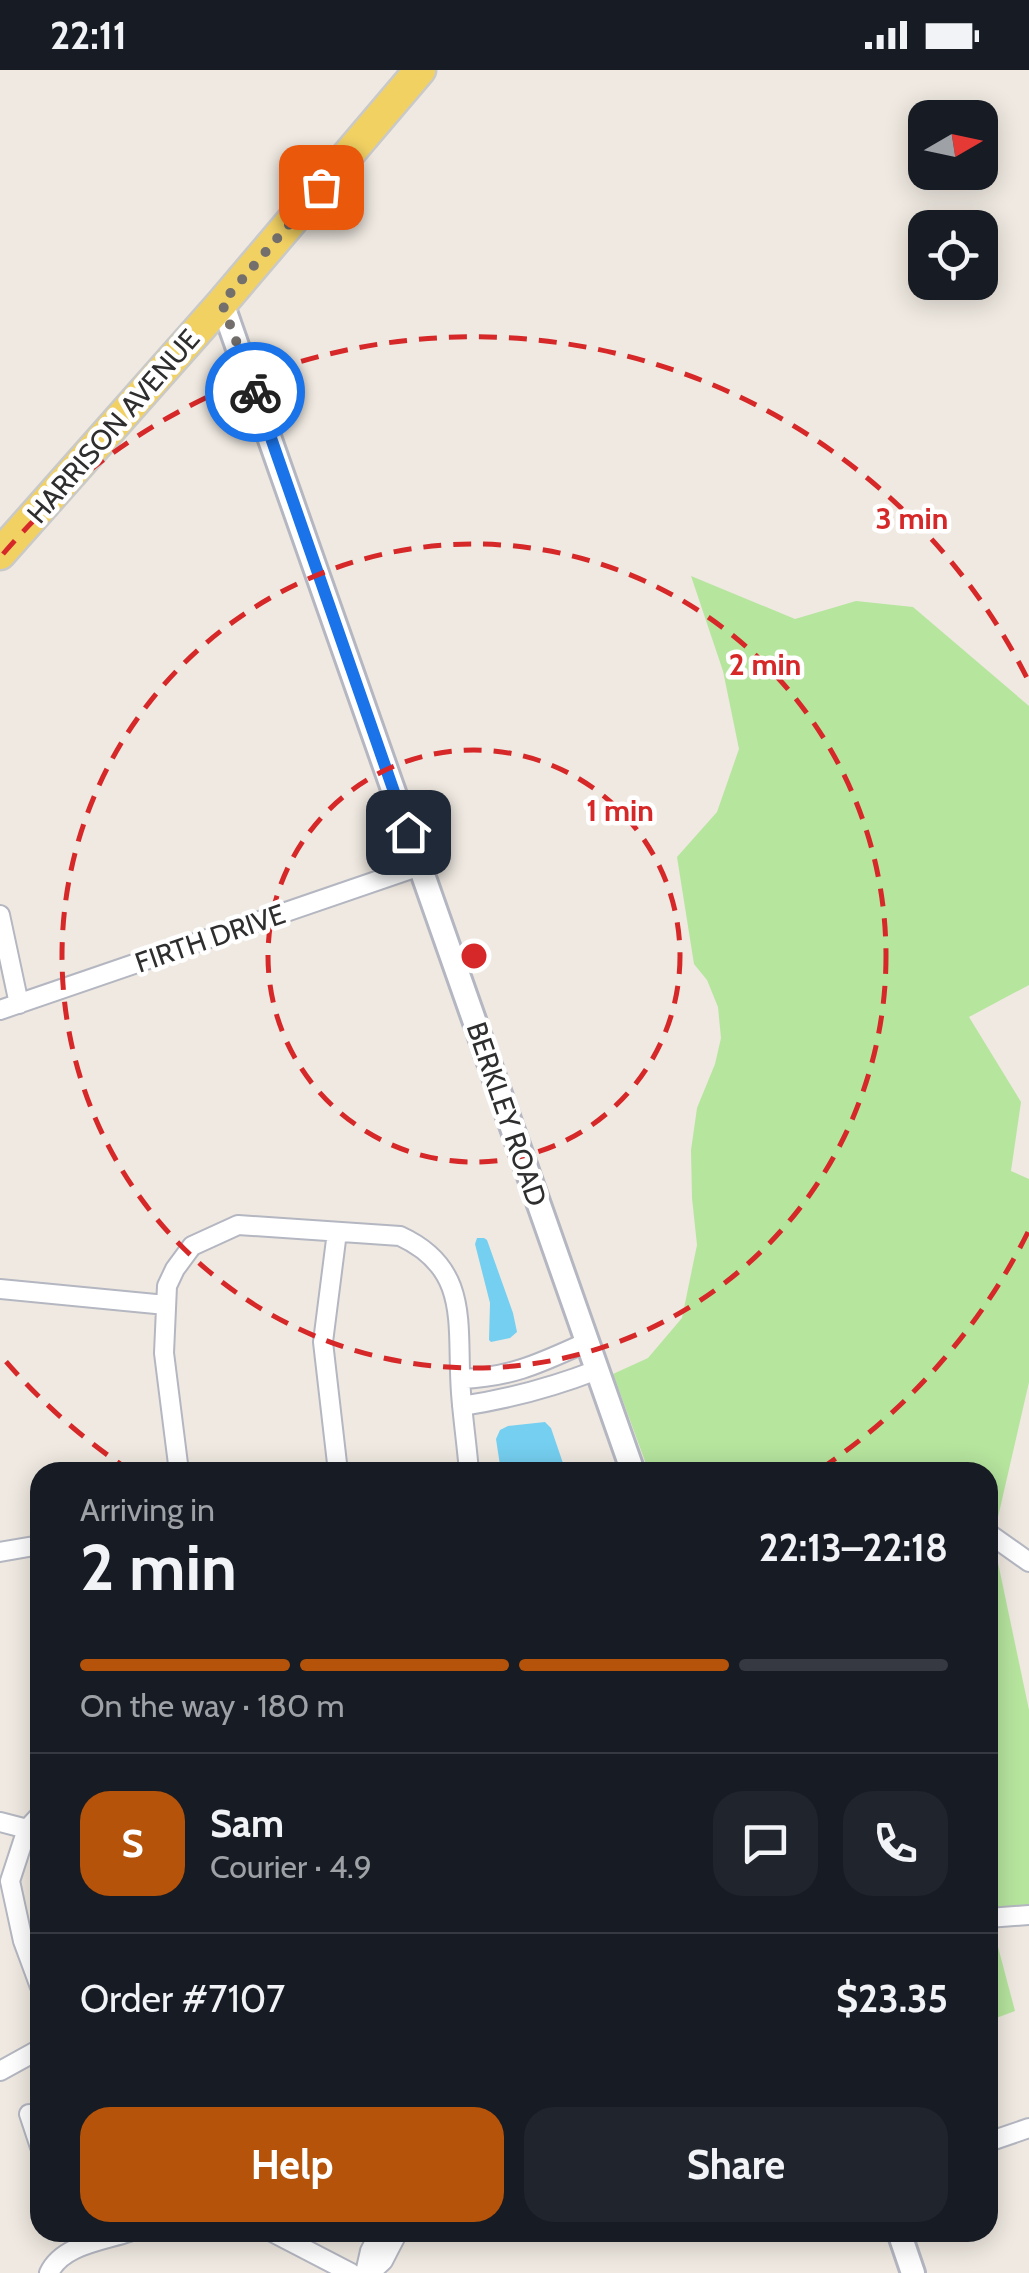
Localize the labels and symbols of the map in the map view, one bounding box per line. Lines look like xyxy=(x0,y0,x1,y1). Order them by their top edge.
north arrow xyxy=(908,100,998,190)
pin xyxy=(279,145,364,230)
street label: HARRISON AVENUE xyxy=(20,322,206,530)
courier xyxy=(205,342,305,442)
text: 3 min xyxy=(876,500,948,537)
text: 2 min xyxy=(729,646,801,683)
pin xyxy=(366,790,451,875)
text: 1 min xyxy=(586,792,654,829)
street label: FIRTH DRIVE xyxy=(131,896,289,980)
centre of rings xyxy=(456,938,492,974)
street label: BERKLEY ROAD xyxy=(460,1017,554,1211)

